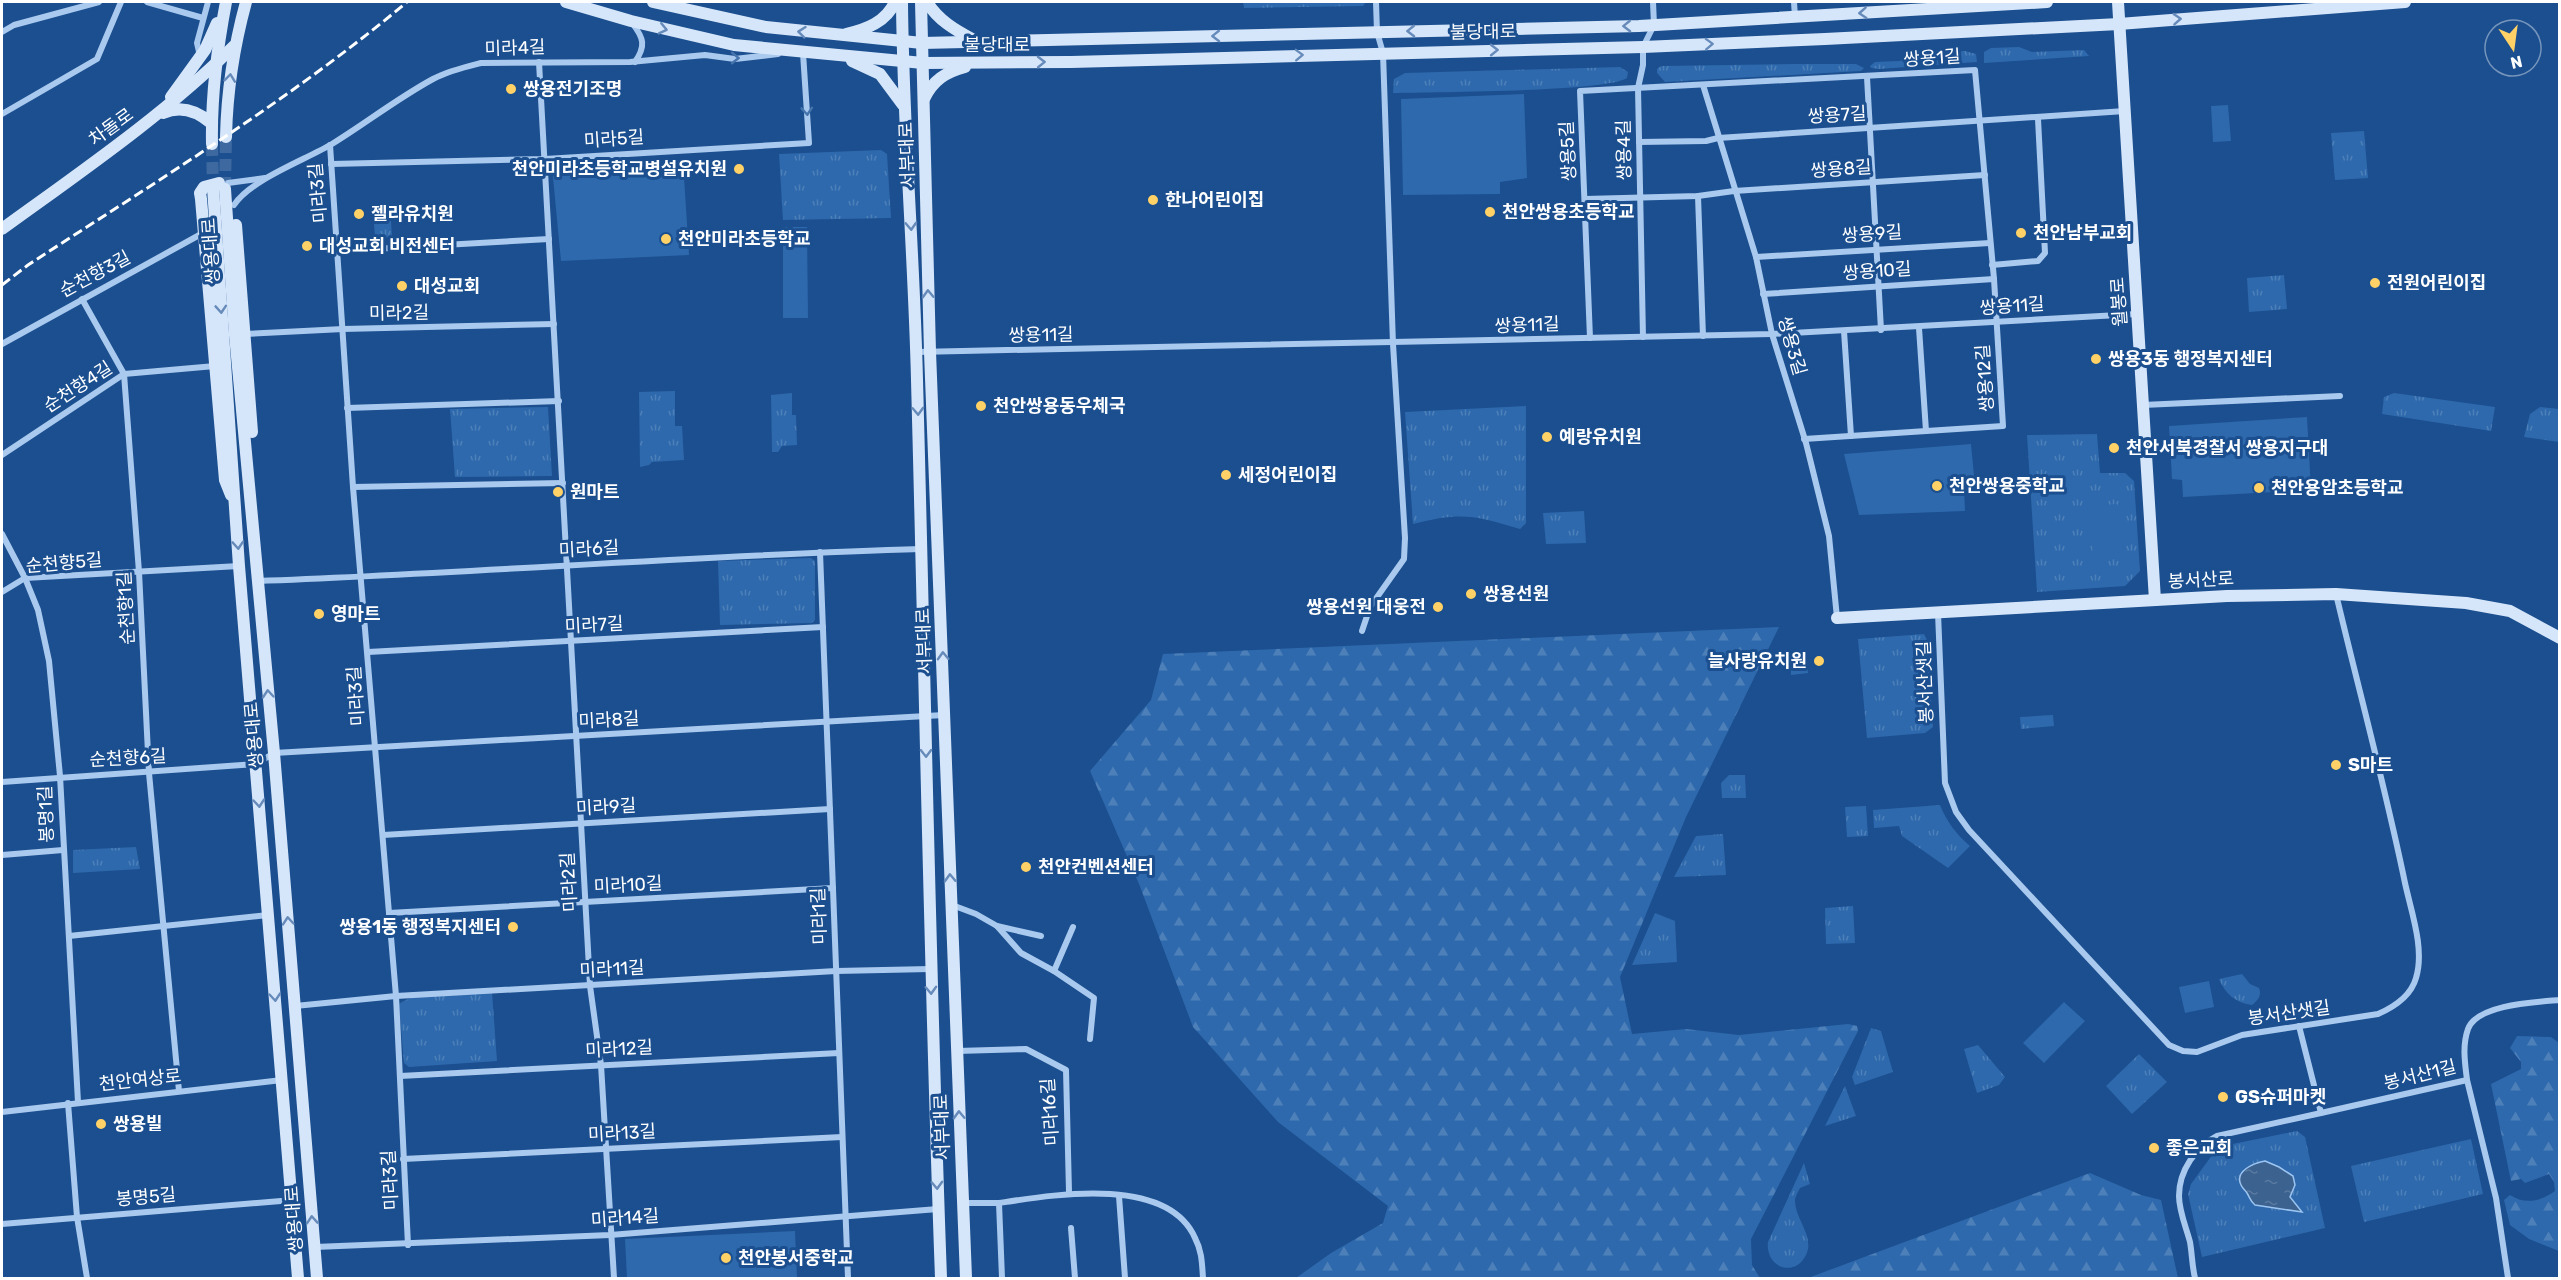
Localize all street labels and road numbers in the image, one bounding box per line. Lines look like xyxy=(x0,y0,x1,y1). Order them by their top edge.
street label: 불당대로 xyxy=(1450,20,1516,44)
street label: 불당대로 xyxy=(964,34,1030,56)
street label: 미라4길 xyxy=(484,36,546,60)
street label: 쌍용1길 xyxy=(1903,45,1961,71)
street label: 쌍용7길 xyxy=(1807,102,1867,128)
street label: 차돌로 xyxy=(84,103,138,151)
street label: 쌍용4길 xyxy=(1612,119,1636,181)
street label: 쌍용5길 xyxy=(1555,120,1581,182)
street label: 서부대로 xyxy=(895,122,919,188)
street label: 미라5길 xyxy=(583,126,645,152)
street label: 쌍용8길 xyxy=(1810,156,1872,182)
street label: 미라3길 xyxy=(304,162,332,224)
street label: 쌍용대로 xyxy=(198,217,224,285)
street label: 쌍용9길 xyxy=(1841,221,1903,247)
street label: 순천향3길 xyxy=(56,246,134,302)
street label: 쌍용10길 xyxy=(1842,258,1912,284)
street label: 월봉로 xyxy=(2106,276,2132,328)
street label: 쌍용11길 xyxy=(1979,293,2045,319)
street label: 미라2길 xyxy=(369,301,429,325)
street label: 쌍용11길 xyxy=(1494,313,1560,337)
street label: 쌍용3길 xyxy=(1773,314,1811,378)
street label: 쌍용11길 xyxy=(1008,323,1074,347)
street label: 쌍용12길 xyxy=(1972,343,1998,413)
street label: 순천향4길 xyxy=(40,357,116,417)
street label: 미라6길 xyxy=(558,536,620,562)
street label: 순천향5길 xyxy=(25,549,103,577)
street label: 봉서산로 xyxy=(2167,567,2235,593)
street label: 순천향1길 xyxy=(113,570,139,646)
street label: 서부대로 xyxy=(912,608,936,674)
street label: 미라7길 xyxy=(564,612,624,638)
street label: 봉서산샛길 xyxy=(1913,640,1937,724)
street label: 미라3길 xyxy=(343,665,369,727)
street label: 쌍용대로 xyxy=(240,701,268,769)
street label: 미라8길 xyxy=(578,707,640,733)
street label: 순천향6길 xyxy=(89,745,167,771)
street label: 봉명1길 xyxy=(34,785,58,843)
street label: 미라9길 xyxy=(575,794,637,820)
street label: 미라2길 xyxy=(556,851,582,913)
street label: 미라10길 xyxy=(593,872,663,898)
street label: 미라1길 xyxy=(807,887,831,945)
street label: 미라11길 xyxy=(579,956,645,982)
street label: 봉서산샛길 xyxy=(2246,996,2332,1030)
street label: 미라12길 xyxy=(584,1036,654,1062)
street label: 봉서산1길 xyxy=(2381,1055,2459,1095)
street label: 천안여상로 xyxy=(98,1065,182,1095)
street label: 미라16길 xyxy=(1037,1077,1063,1147)
street label: 서부대로 xyxy=(930,1094,954,1160)
street label: 미라13길 xyxy=(587,1120,657,1146)
street label: 미라3길 xyxy=(377,1149,403,1211)
street label: 봉명5길 xyxy=(115,1183,177,1211)
street label: 쌍용대로 xyxy=(281,1185,307,1253)
street label: 미라14길 xyxy=(590,1205,660,1231)

